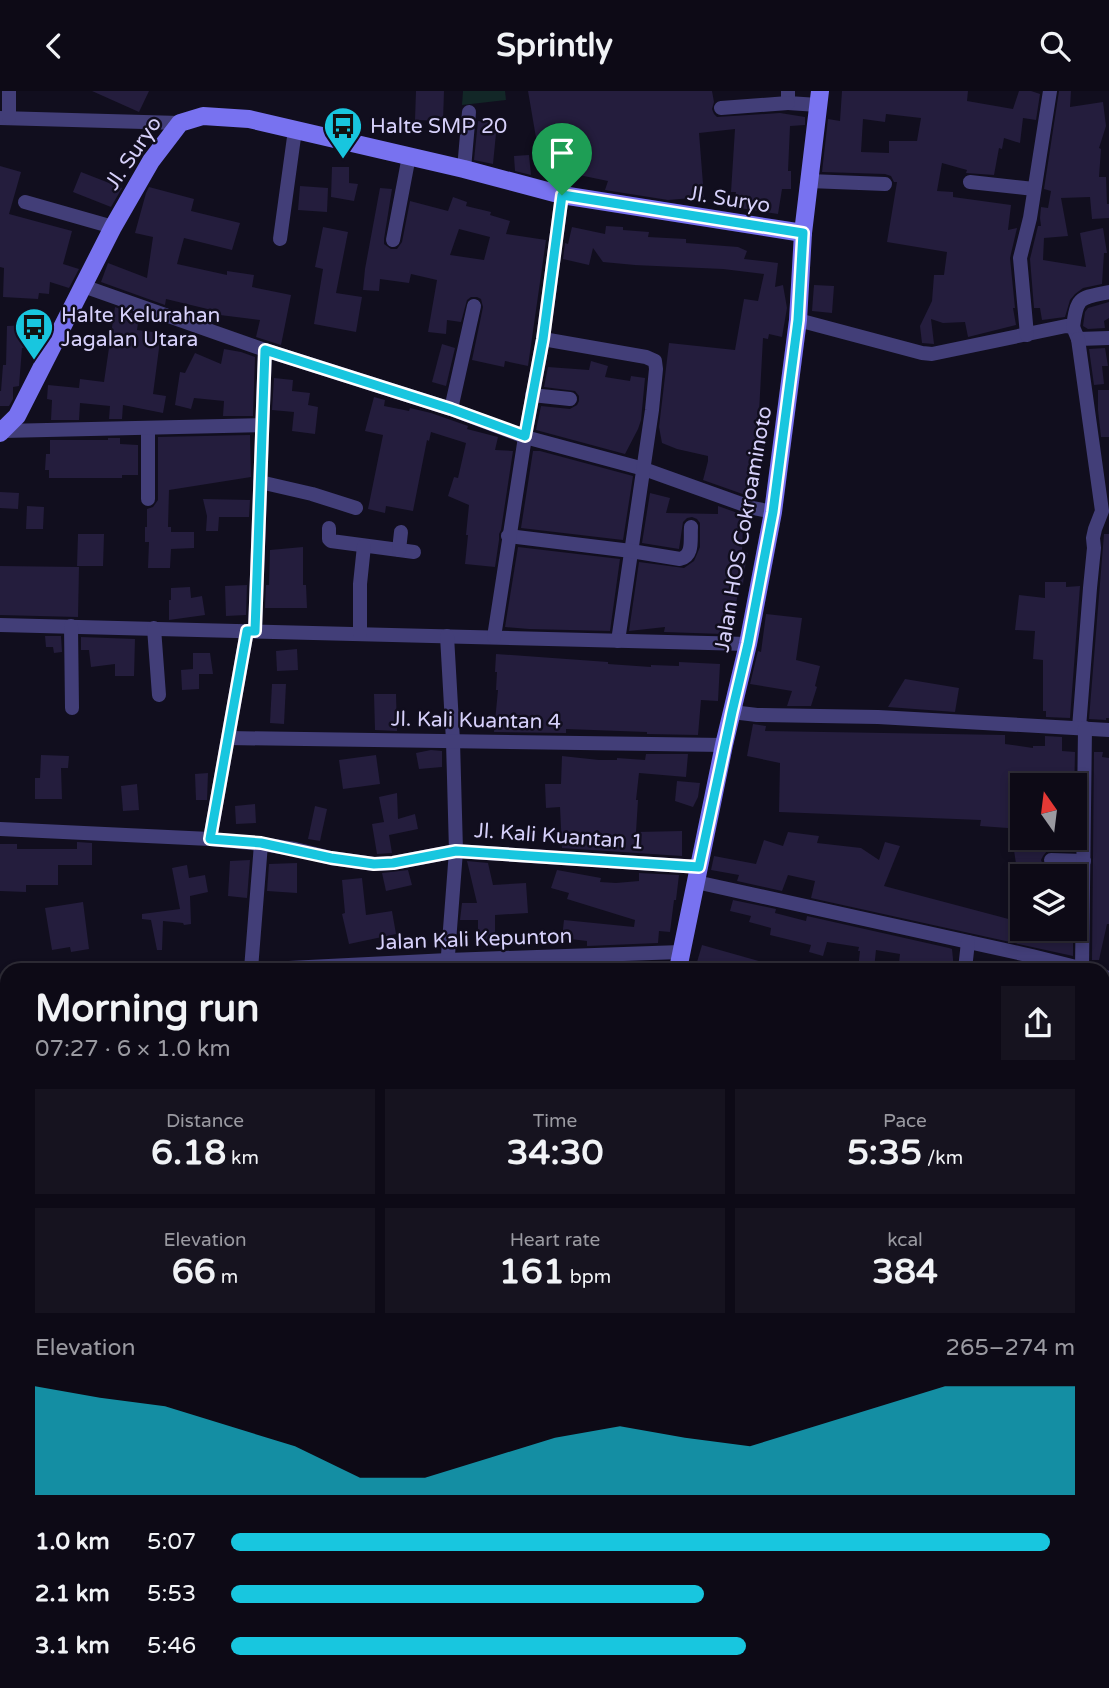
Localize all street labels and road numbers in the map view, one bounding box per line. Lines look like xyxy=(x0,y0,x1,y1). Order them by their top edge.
street label: Jl. Suryo xyxy=(100,112,167,195)
street label: Jl. Suryo xyxy=(686,181,772,218)
street label: Jalan HOS Cokroaminoto xyxy=(710,404,777,654)
street label: Jl. Kali Kuantan 4 xyxy=(391,707,561,734)
street label: Jl. Kali Kuantan 1 xyxy=(473,818,645,855)
street label: Jalan Kali Kepunton xyxy=(375,924,573,955)

